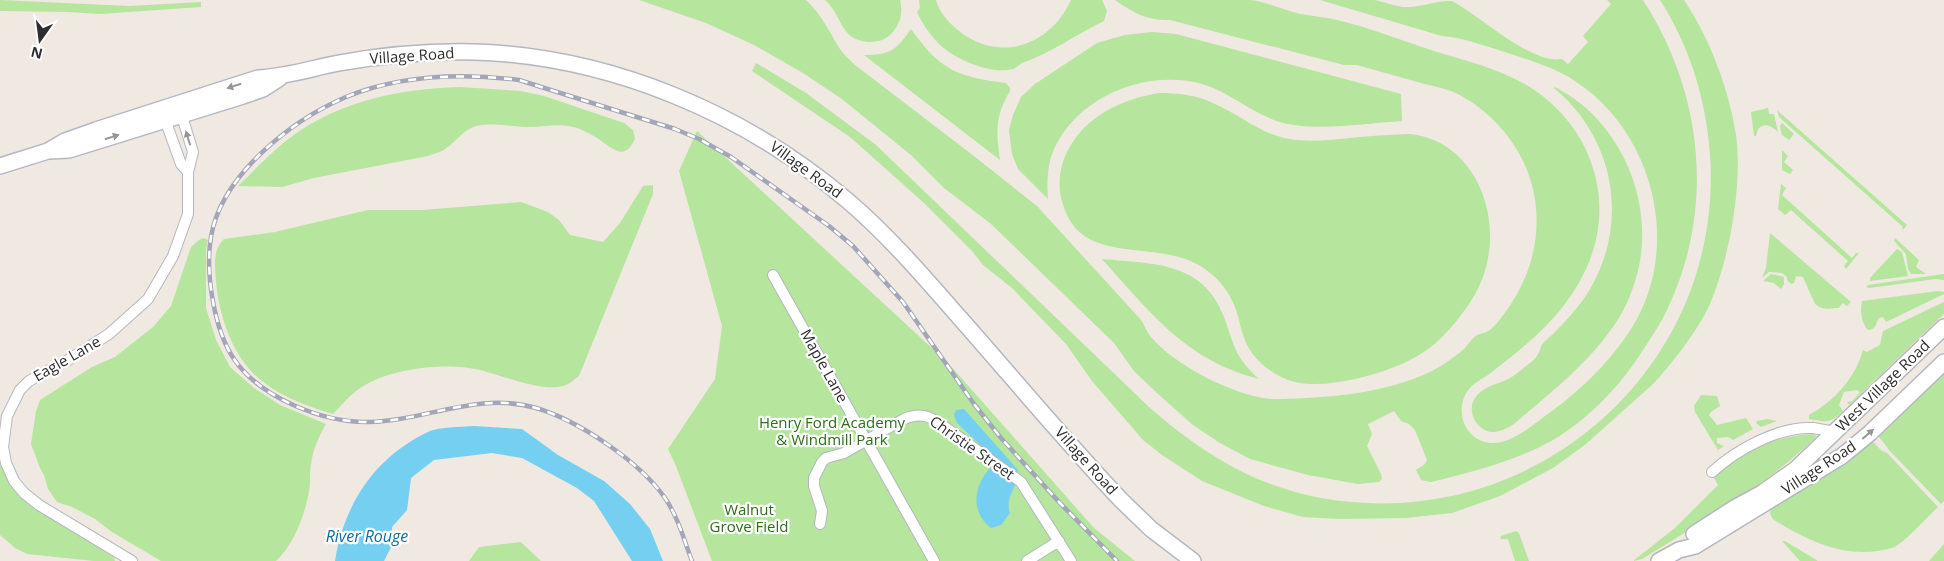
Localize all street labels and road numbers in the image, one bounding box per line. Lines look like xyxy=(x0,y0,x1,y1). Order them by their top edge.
street label: Village Road xyxy=(369,42,455,68)
street label: Village Road xyxy=(766,136,847,202)
street label: Maple Lane xyxy=(797,325,853,406)
street label: Eagle Lane xyxy=(29,331,104,385)
street label: West Village Road xyxy=(1831,335,1934,435)
street label: Christie Street xyxy=(926,411,1019,484)
street label: Village Road xyxy=(1051,422,1123,499)
street label: Village Road xyxy=(1777,436,1860,499)

